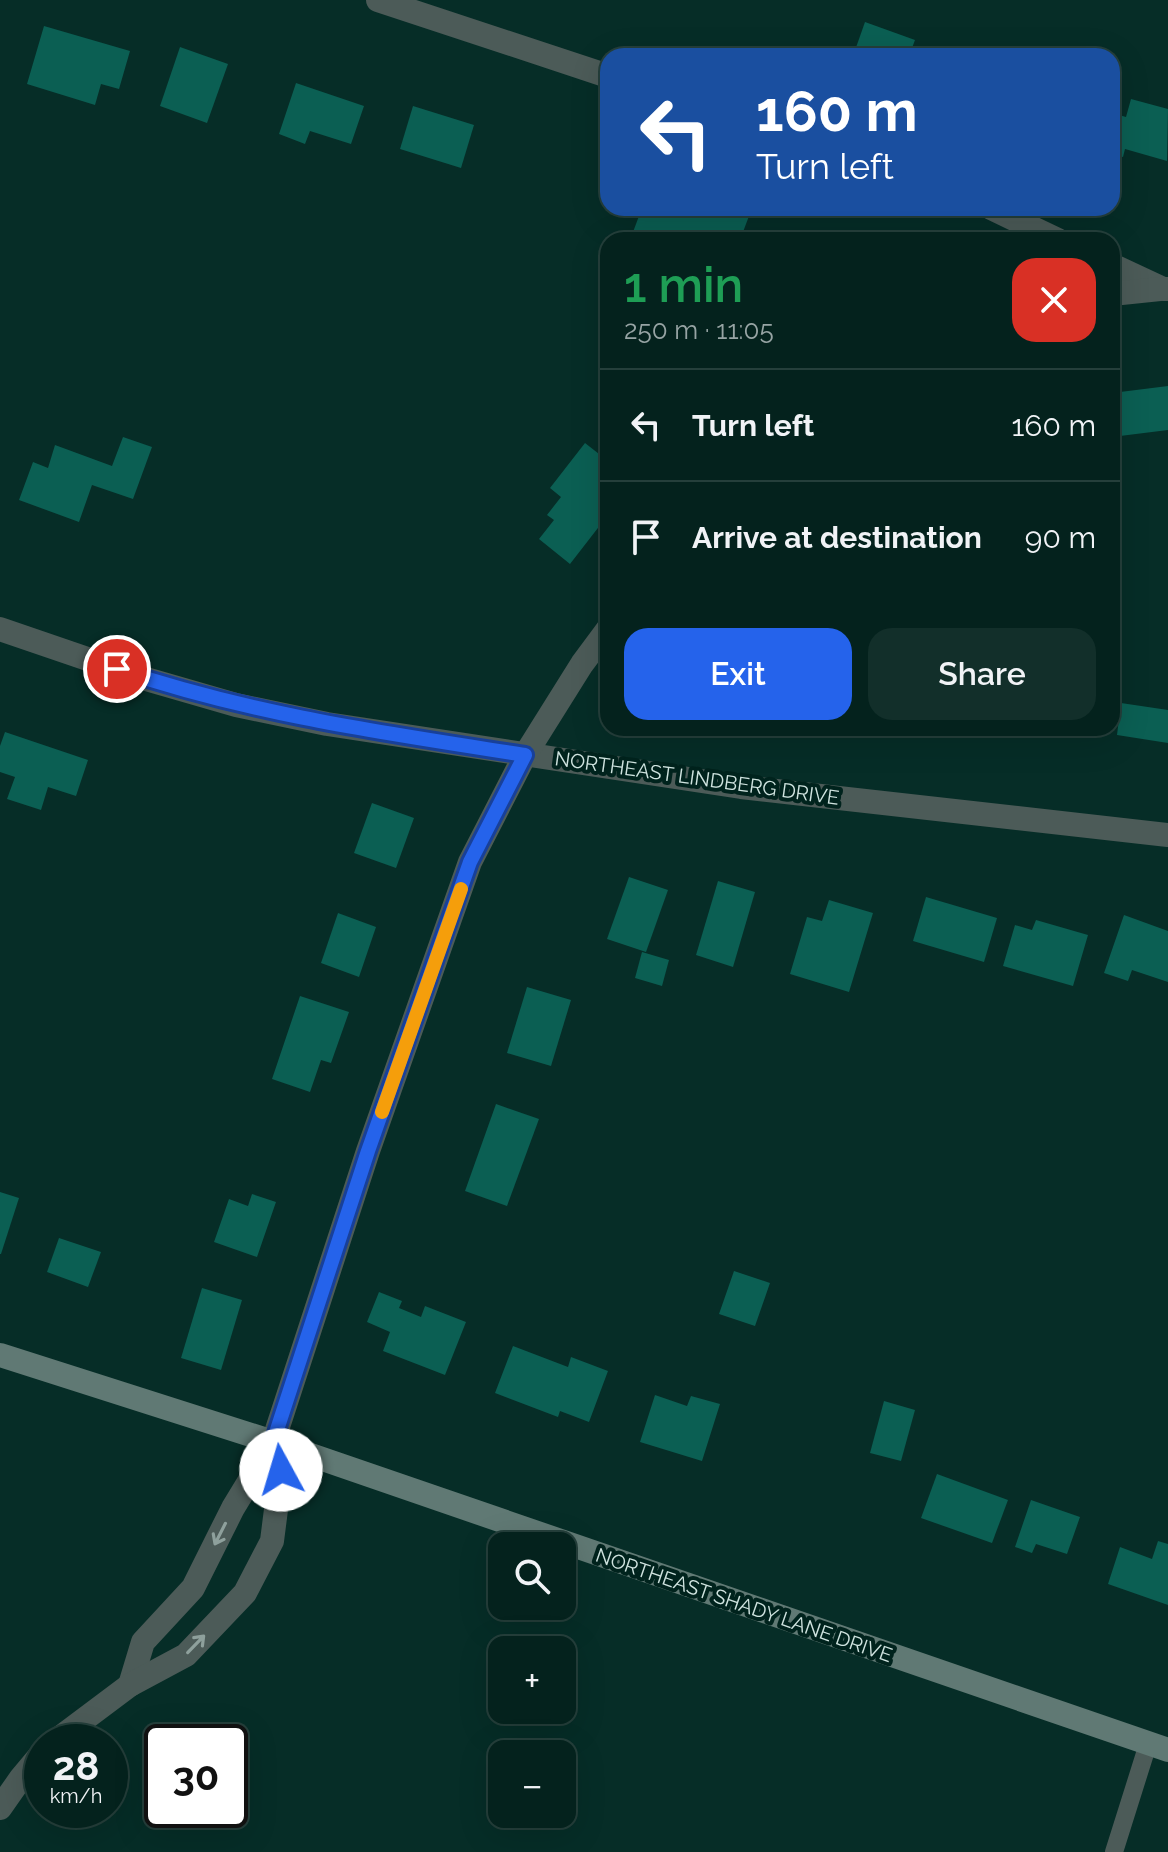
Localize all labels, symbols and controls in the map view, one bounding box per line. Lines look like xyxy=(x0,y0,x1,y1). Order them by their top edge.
text: 160 m xyxy=(756,78,918,144)
icon: left xyxy=(624,80,728,184)
text: Turn left xyxy=(756,145,894,187)
text: 1 min xyxy=(624,257,743,313)
button: close xyxy=(1012,258,1096,342)
text: 250 m · 11:05 xyxy=(624,315,774,345)
icon: left xyxy=(624,403,668,447)
text: Turn left xyxy=(692,408,814,443)
text: 160 m xyxy=(1011,408,1096,443)
icon: arrive xyxy=(624,515,668,559)
text: Arrive at destination xyxy=(692,520,982,555)
text: 90 m xyxy=(1025,520,1096,555)
button: Exit xyxy=(624,628,852,720)
button: Share xyxy=(868,628,1096,720)
pin xyxy=(83,635,151,703)
icon: arrive xyxy=(95,647,139,691)
street label: NORTHEAST LINDBERG DRIVE xyxy=(553,746,841,810)
position arrow xyxy=(239,1428,323,1512)
one-way arrow xyxy=(212,1522,227,1546)
map controls xyxy=(488,1532,576,1828)
button: search xyxy=(488,1532,576,1620)
street label: NORTHEAST SHADY LANE DRIVE xyxy=(593,1543,895,1667)
one-way arrow xyxy=(186,1635,205,1654)
button: + xyxy=(488,1636,576,1724)
speed limit sign: 30 xyxy=(144,1724,248,1828)
button: − xyxy=(488,1740,576,1828)
text: 28 xyxy=(53,1742,99,1789)
text: km/h xyxy=(50,1784,102,1808)

